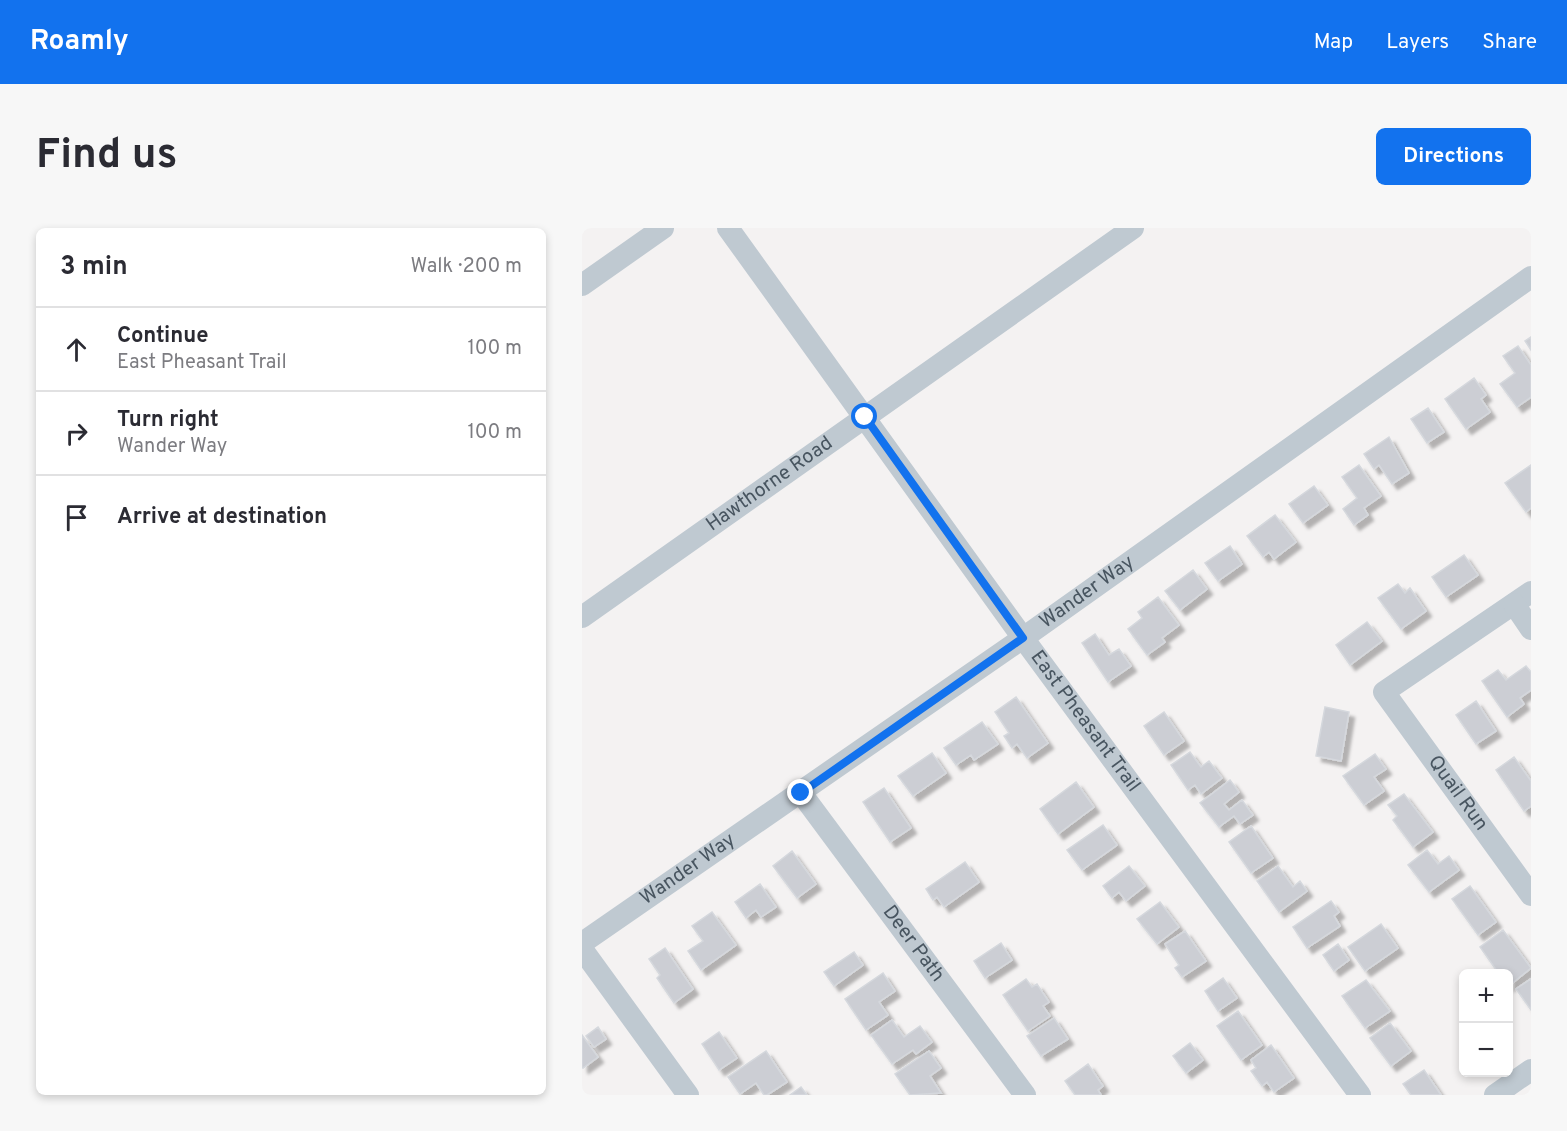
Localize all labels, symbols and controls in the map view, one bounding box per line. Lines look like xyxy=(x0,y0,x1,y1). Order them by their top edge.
text: Roamly xyxy=(30,24,129,60)
text: Map xyxy=(1314,29,1353,56)
text: Layers xyxy=(1386,29,1449,56)
text: Share xyxy=(1482,29,1537,56)
button: Directions xyxy=(1376,128,1531,185)
text: Find us xyxy=(36,130,177,183)
text: 3 min xyxy=(60,251,128,284)
text: Walk · 200 m xyxy=(411,254,522,280)
text: Continue xyxy=(117,323,208,350)
icon: ahead xyxy=(60,333,93,366)
text: 100 m xyxy=(467,336,522,362)
text: East Pheasant Trail xyxy=(117,350,287,376)
route start xyxy=(851,403,877,429)
text: Turn right xyxy=(117,407,219,434)
icon: right xyxy=(60,417,93,450)
text: 100 m xyxy=(467,420,522,446)
street label: Hawthorne Road xyxy=(701,431,838,538)
text: Wander Way xyxy=(117,434,227,460)
icon: arrive xyxy=(60,501,93,534)
text: Arrive at destination xyxy=(117,504,327,531)
street label: Wander Way xyxy=(1035,550,1140,635)
street label: East Pheasant Trail xyxy=(1024,646,1146,798)
street label: Quail Run xyxy=(1421,750,1494,836)
route end xyxy=(787,779,813,805)
street label: Wander Way xyxy=(635,828,741,912)
street label: Deer Path xyxy=(876,901,950,987)
map controls xyxy=(1459,969,1513,1077)
button: + xyxy=(1459,969,1513,1023)
button: − xyxy=(1459,1023,1513,1077)

